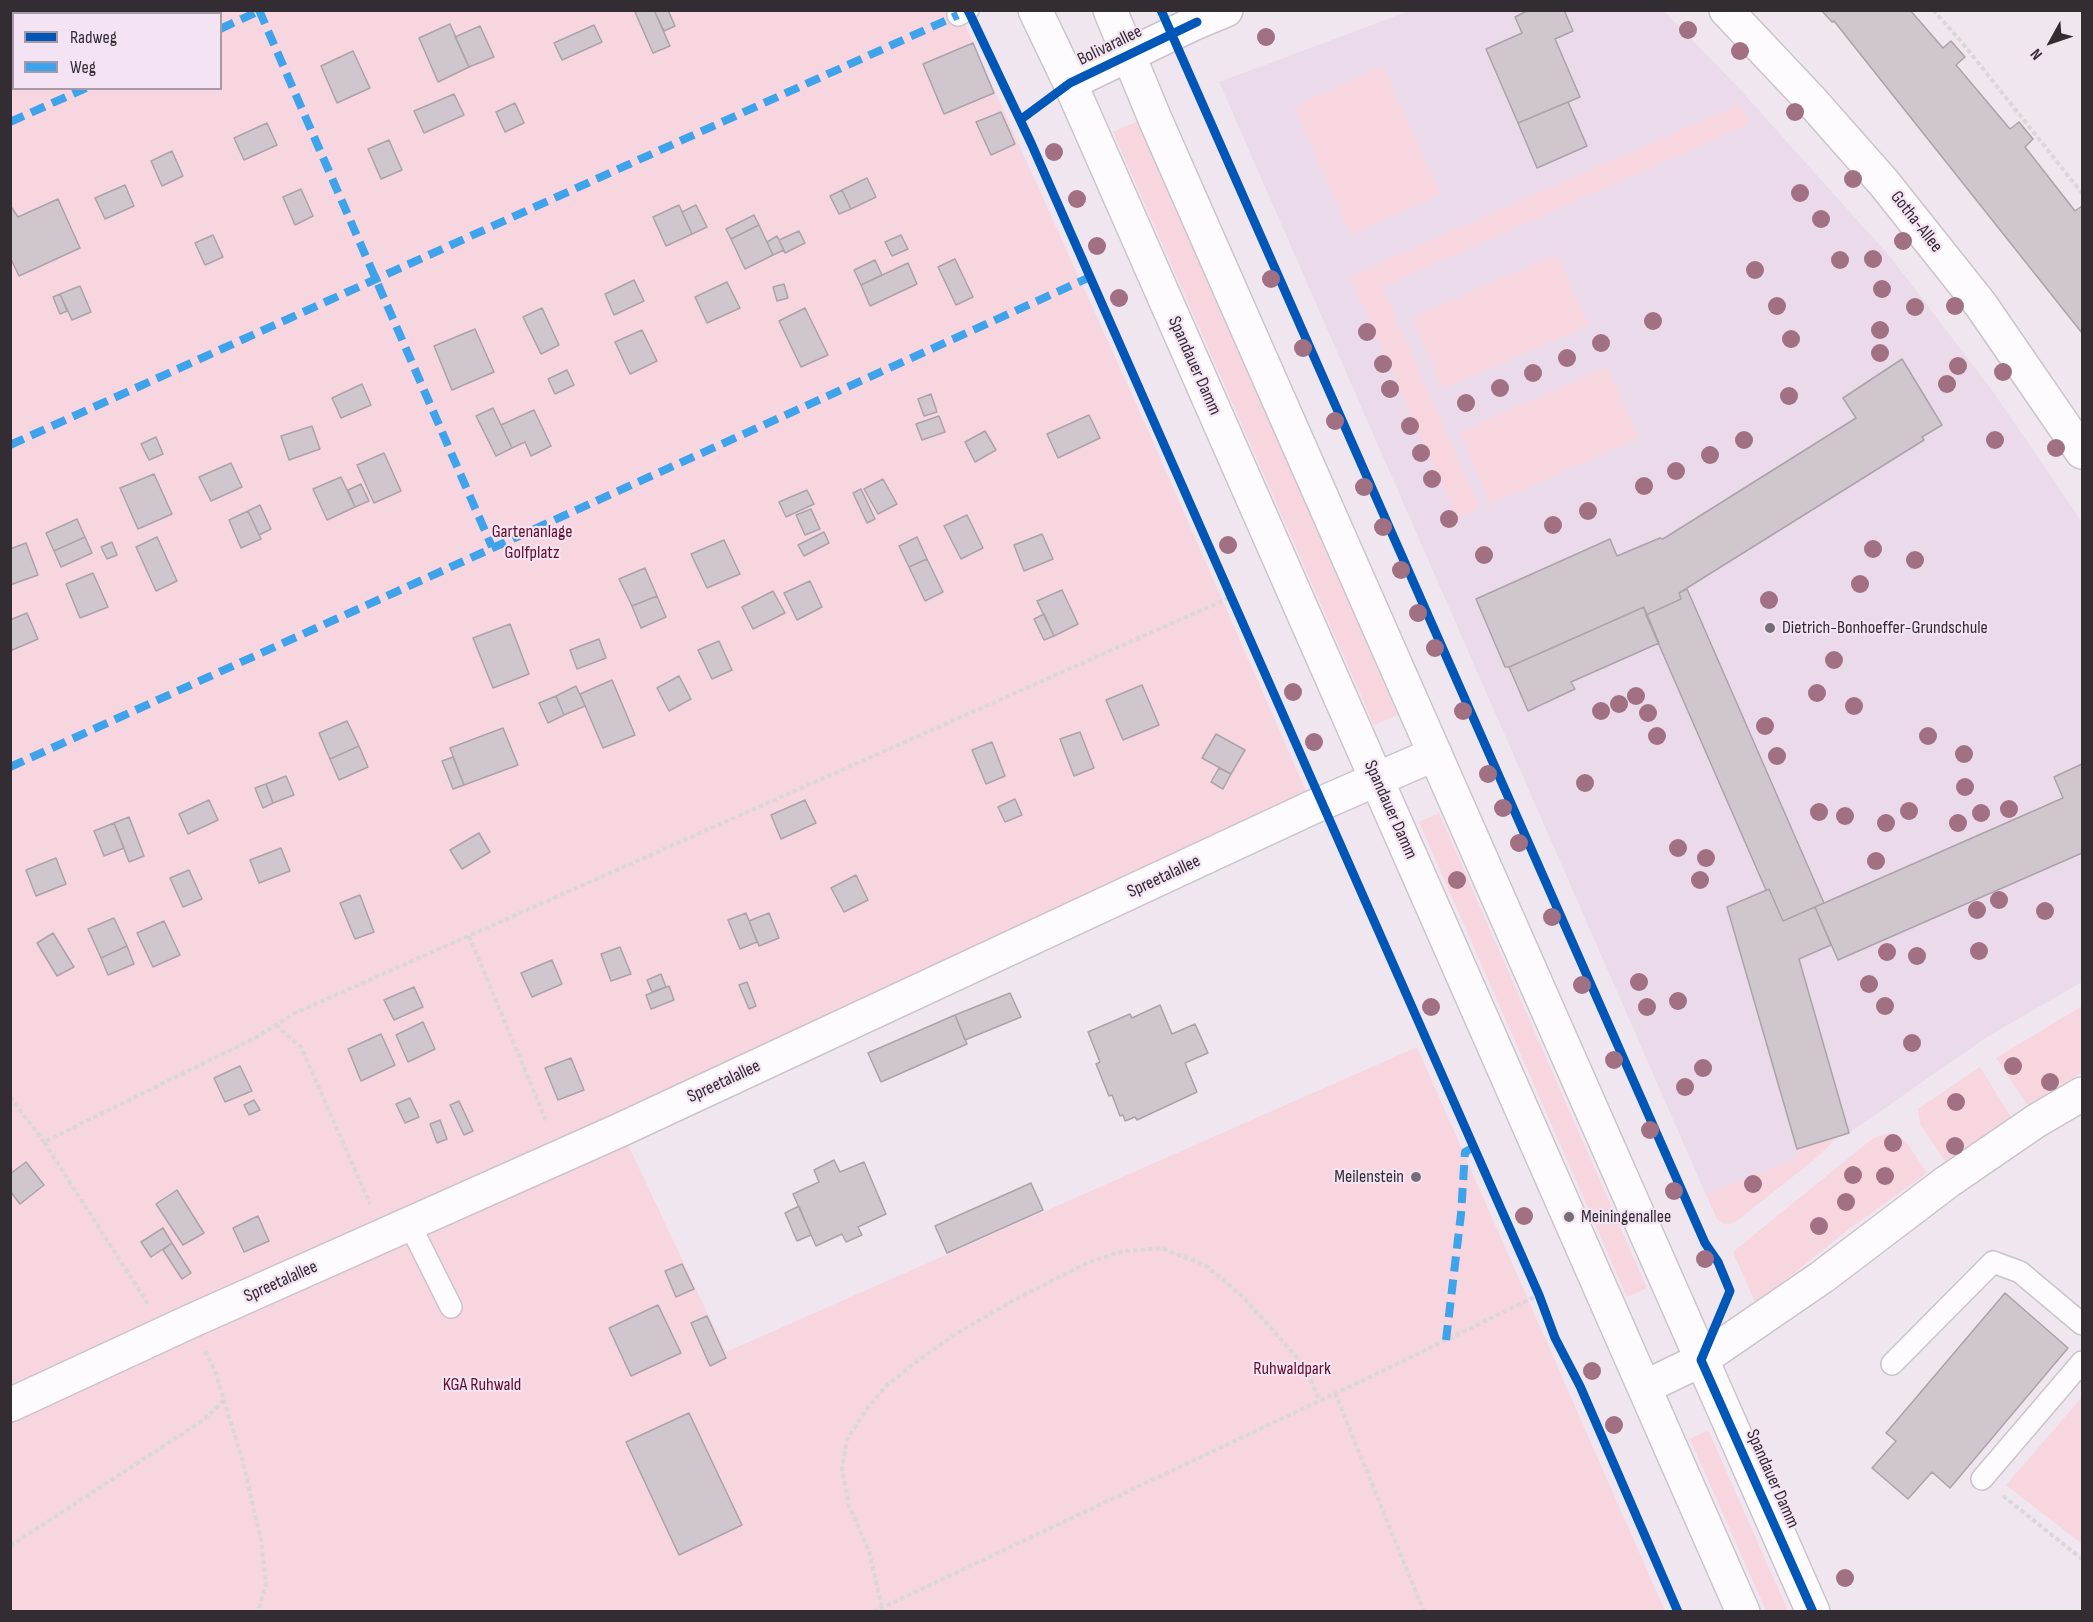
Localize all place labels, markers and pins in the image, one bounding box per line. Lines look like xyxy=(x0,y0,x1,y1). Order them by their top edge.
place label: Dietrich-Bonhoeffer-Grundschule xyxy=(1782,617,1988,639)
marker: Dietrich-Bonhoeffer-Grundschule xyxy=(1763,621,1777,635)
place label: Meilenstein xyxy=(1334,1166,1404,1188)
marker: Meilenstein xyxy=(1409,1170,1423,1184)
place label: Meiningenallee xyxy=(1581,1206,1671,1228)
marker: Meiningenallee xyxy=(1562,1210,1576,1224)

